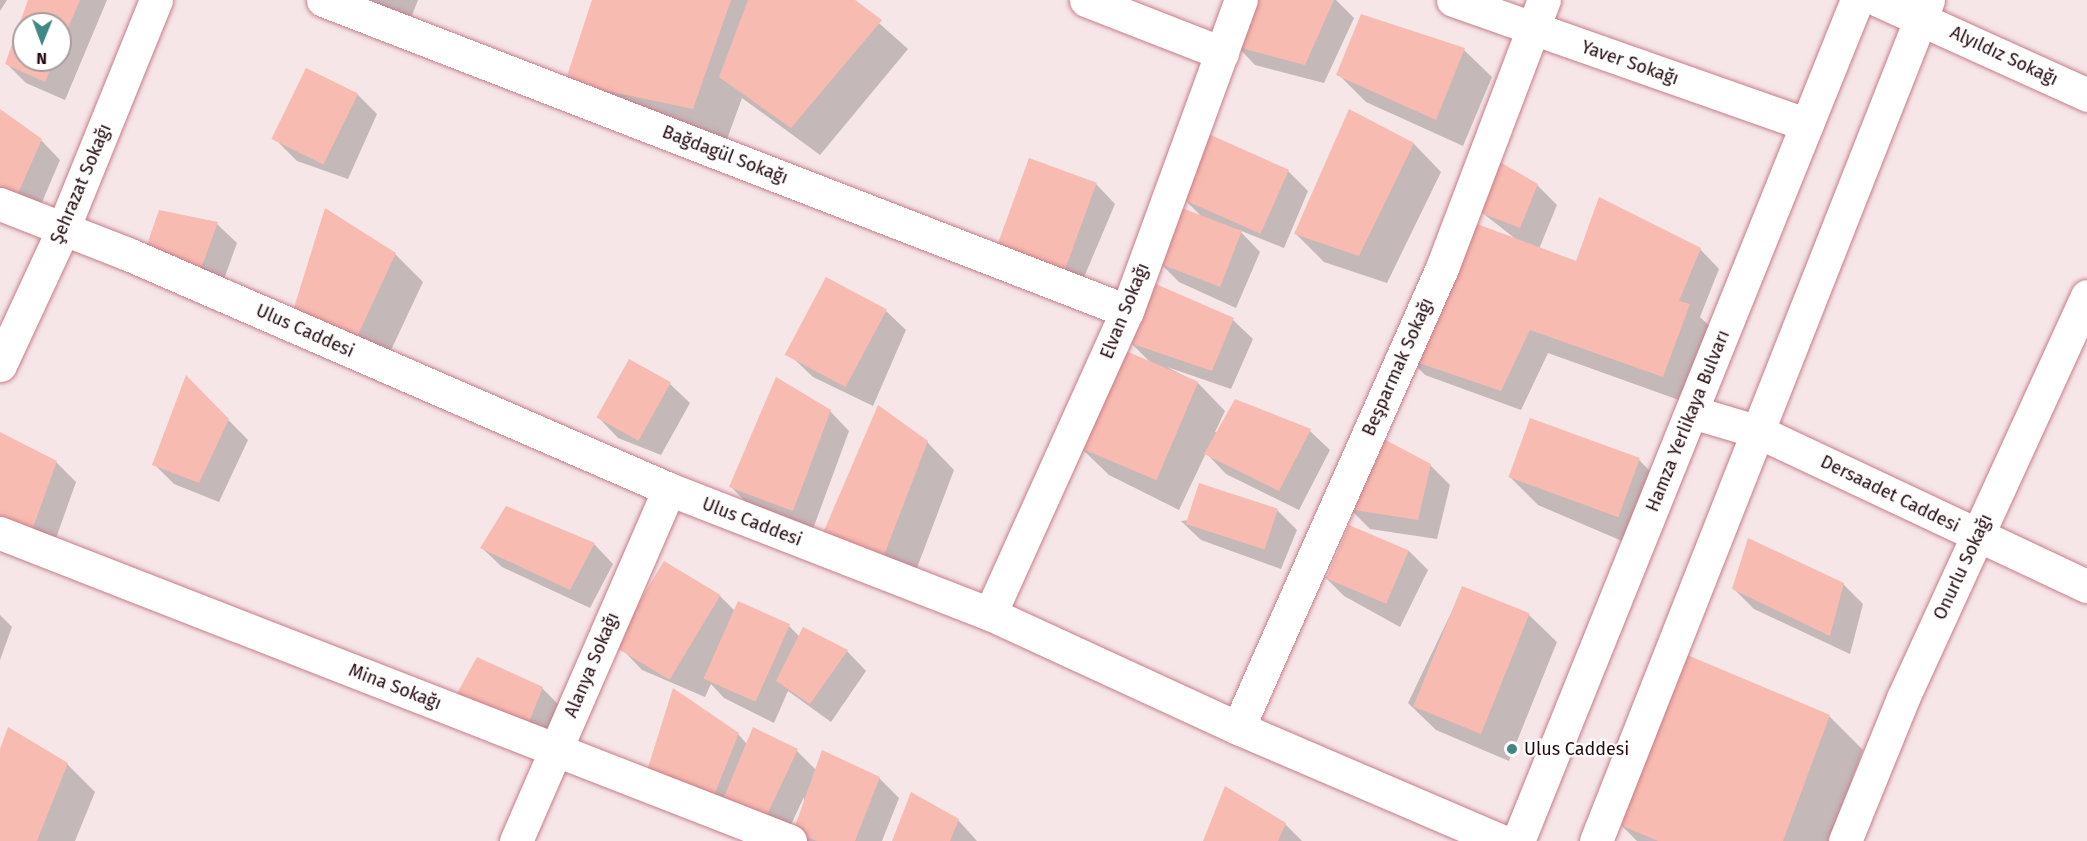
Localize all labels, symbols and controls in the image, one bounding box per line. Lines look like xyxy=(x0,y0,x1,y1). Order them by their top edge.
north arrow xyxy=(12,12,72,72)
street label: Alyıldız Sokağı xyxy=(1947,22,2061,90)
street label: Yaver Sokağı xyxy=(1578,36,1682,90)
text: N xyxy=(36,49,47,68)
street label: Şehrazat Sokağı xyxy=(46,121,116,247)
street label: Bağdagül Sokağı xyxy=(659,121,791,189)
street label: Elvan Sokağı xyxy=(1096,260,1154,362)
street label: Beşparmak Sokağı xyxy=(1358,295,1438,439)
street label: Ulus Caddesi xyxy=(252,300,358,362)
street label: Hamza Yerlikaya Bulvarı xyxy=(1642,327,1734,515)
street label: Dersaadet Caddesi xyxy=(1817,451,1963,537)
street label: Ulus Caddesi xyxy=(699,493,805,551)
street label: Onurlu Sokağı xyxy=(1929,511,1997,623)
street label: Alanya Sokağı xyxy=(560,609,624,721)
street label: Mina Sokağı xyxy=(346,659,444,715)
place label: Ulus Caddesi xyxy=(1524,738,1629,760)
marker: Ulus Caddesi xyxy=(1505,742,1519,756)

